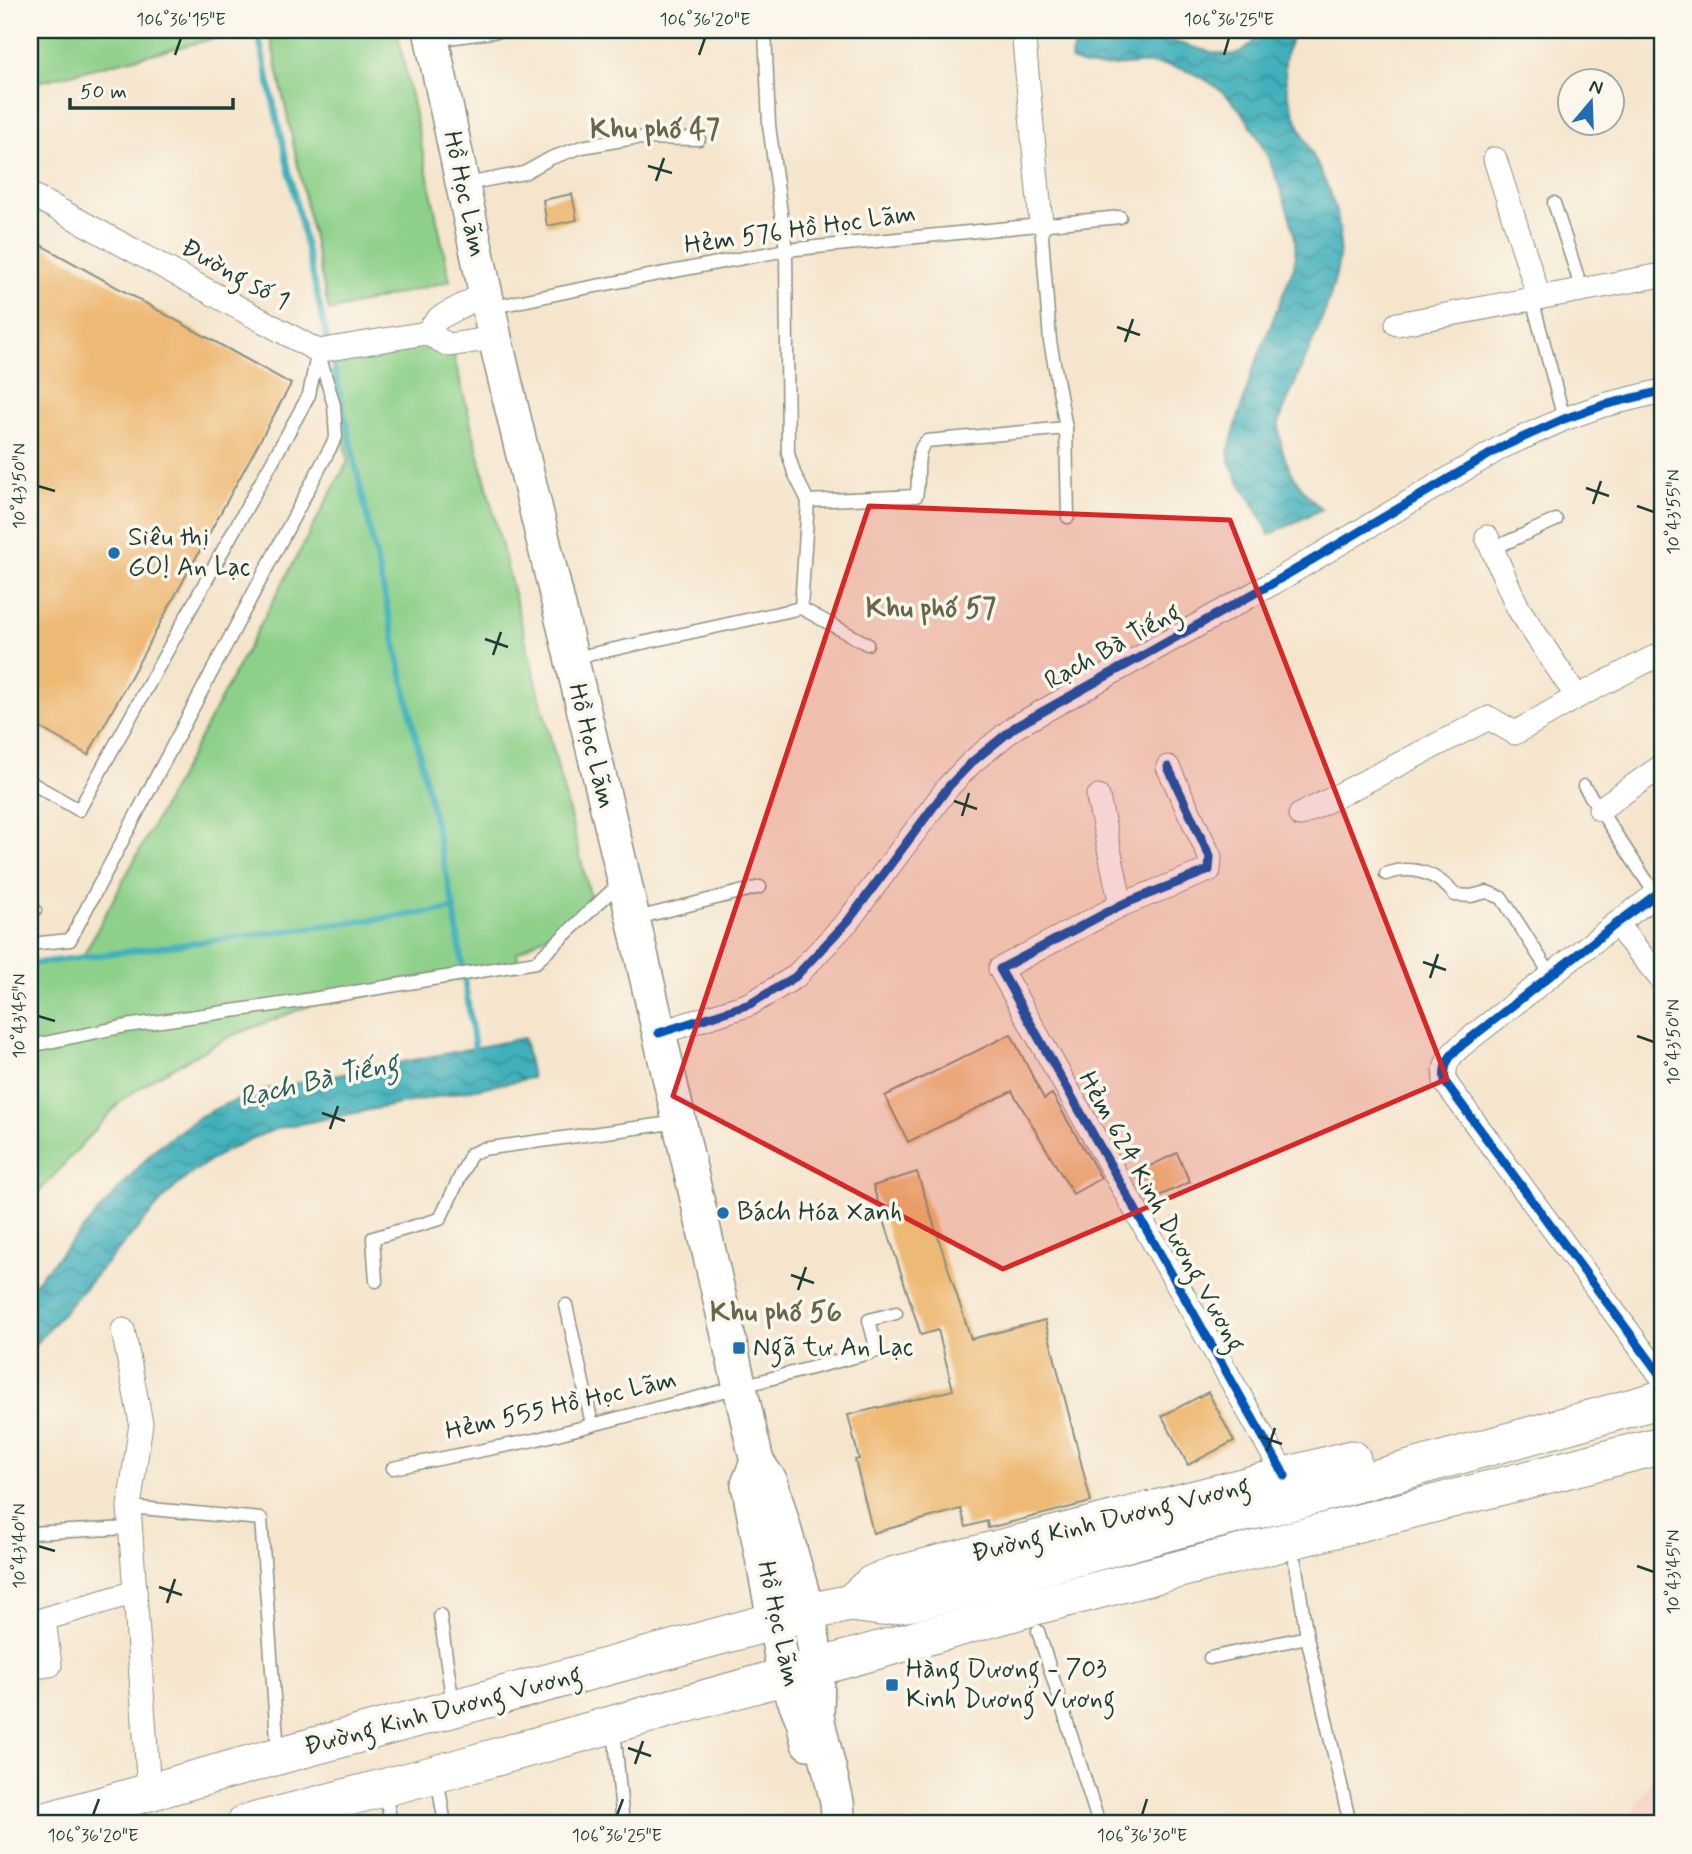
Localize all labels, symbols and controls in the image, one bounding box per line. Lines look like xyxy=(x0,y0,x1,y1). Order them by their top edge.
text: 106°36'15"E xyxy=(136,8,226,32)
text: 106°36'20"E xyxy=(660,8,751,32)
text: 106°36'25"E xyxy=(1184,8,1274,32)
scale bar xyxy=(70,66,233,110)
north arrow xyxy=(1556,66,1626,136)
text: N xyxy=(1586,73,1606,101)
text: 50 m xyxy=(80,78,127,106)
district label: Khu phố 47 xyxy=(590,112,720,149)
street label: Hồ Học Lãm xyxy=(434,128,494,260)
street label: Hẻm 576 Hồ Học Lãm xyxy=(682,197,918,263)
street label: Đường số 1 xyxy=(173,231,295,321)
text: 10°43'50"N xyxy=(8,443,32,529)
text: 10°43'55"N xyxy=(1662,469,1686,555)
place label: Siêu thị GO! An Lạc xyxy=(128,521,250,585)
marker: Siêu thị GO! An Lạc xyxy=(106,545,122,561)
district label: Khu phố 57 xyxy=(866,591,996,628)
street label: Rạch Bà Tiếng xyxy=(1039,596,1189,701)
street label: Hồ Học Lãm xyxy=(559,680,623,812)
text: 10°43'45"N xyxy=(8,974,32,1058)
text: 10°43'50"N xyxy=(1662,999,1686,1085)
water label: Rạch Bà Tiếng xyxy=(236,1044,406,1120)
street label: Hẻm 624 Kinh Dương Vương xyxy=(1067,1066,1252,1360)
place label: Bách Hóa Xanh xyxy=(737,1196,902,1230)
marker: Bách Hóa Xanh xyxy=(715,1205,731,1221)
district label: Khu phố 56 xyxy=(710,1295,842,1332)
place label: Ngã tư An Lạc xyxy=(753,1331,913,1368)
marker: Ngã tư An Lạc xyxy=(731,1340,747,1356)
street label: Hẻm 555 Hồ Học Lãm xyxy=(442,1363,680,1449)
street label: Đường Kinh Dương Vương xyxy=(968,1469,1255,1574)
text: 10°43'40"N xyxy=(8,1503,32,1589)
text: 10°43'45"N xyxy=(1662,1530,1686,1614)
street label: Hồ Học Lãm xyxy=(748,1558,808,1690)
place label: Hàng Dương - 703 Kinh Dương Vương xyxy=(906,1653,1115,1720)
street label: Đường Kinh Dương Vương xyxy=(301,1658,586,1767)
marker: Hàng Dương - 703 Kinh Dương Vương xyxy=(884,1677,900,1693)
text: 106°36'20"E xyxy=(48,1824,139,1848)
text: 106°36'25"E xyxy=(572,1824,662,1848)
text: 106°36'30"E xyxy=(1097,1824,1187,1848)

